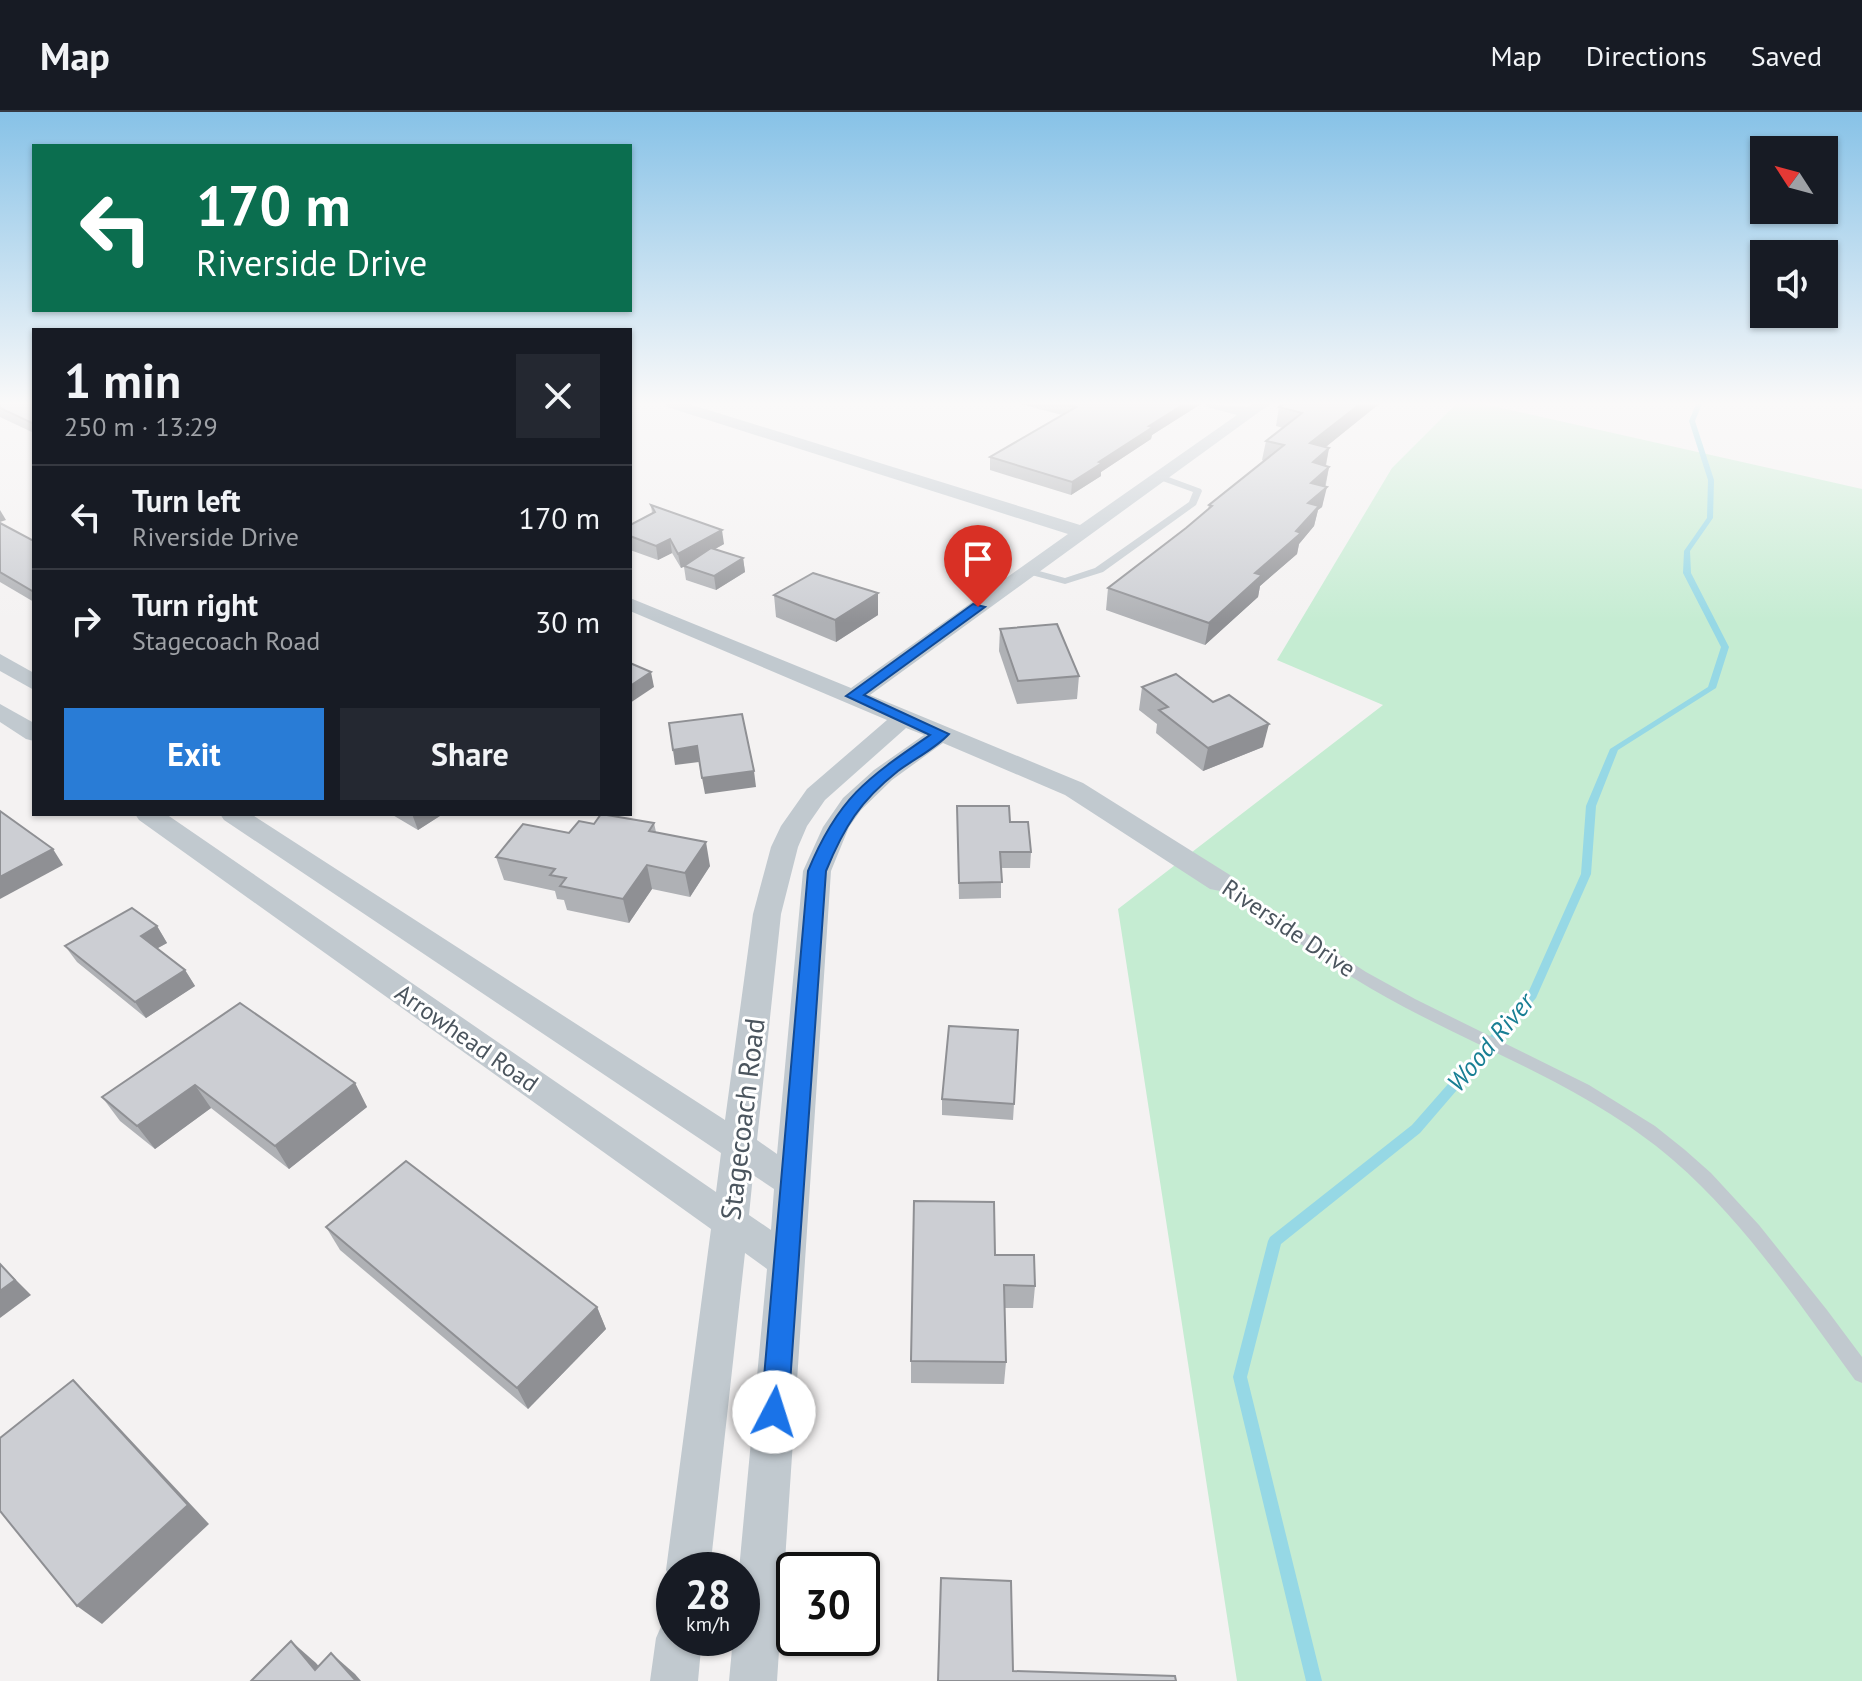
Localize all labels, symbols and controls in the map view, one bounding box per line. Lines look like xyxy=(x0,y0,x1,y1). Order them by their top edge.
text: Map xyxy=(40,31,110,80)
text: Map xyxy=(1491,37,1542,74)
text: Directions xyxy=(1586,37,1707,74)
text: Saved xyxy=(1751,37,1822,74)
north arrow xyxy=(1750,136,1838,224)
map controls xyxy=(1750,136,1838,328)
text: 170 m xyxy=(196,169,351,241)
icon: left xyxy=(64,176,168,280)
text: Riverside Drive xyxy=(196,239,427,286)
button: sound xyxy=(1750,240,1838,328)
text: 1 min xyxy=(64,349,181,411)
button: close xyxy=(516,354,600,438)
text: 250 m · 13:29 xyxy=(64,410,218,443)
text: Turn left xyxy=(132,481,240,520)
icon: left xyxy=(64,495,108,539)
text: 170 m xyxy=(519,498,600,537)
text: Riverside Drive xyxy=(132,520,299,553)
pin xyxy=(944,525,1012,607)
icon: arrive xyxy=(956,537,1000,581)
text: Turn right xyxy=(132,585,258,624)
icon: right xyxy=(64,599,108,643)
text: 30 m xyxy=(535,602,600,641)
text: Stagecoach Road xyxy=(132,624,320,657)
button: Exit xyxy=(64,708,324,800)
button: Share xyxy=(340,708,600,800)
street label: Riverside Drive xyxy=(1216,872,1362,984)
street label: Arrowhead Road xyxy=(389,977,545,1099)
water label: Wood River xyxy=(1439,985,1542,1098)
street label: Stagecoach Road xyxy=(711,1016,773,1222)
position arrow xyxy=(732,1370,816,1454)
speed limit sign: 30 xyxy=(776,1552,880,1656)
text: 28 xyxy=(685,1568,731,1620)
text: km/h xyxy=(686,1611,730,1637)

